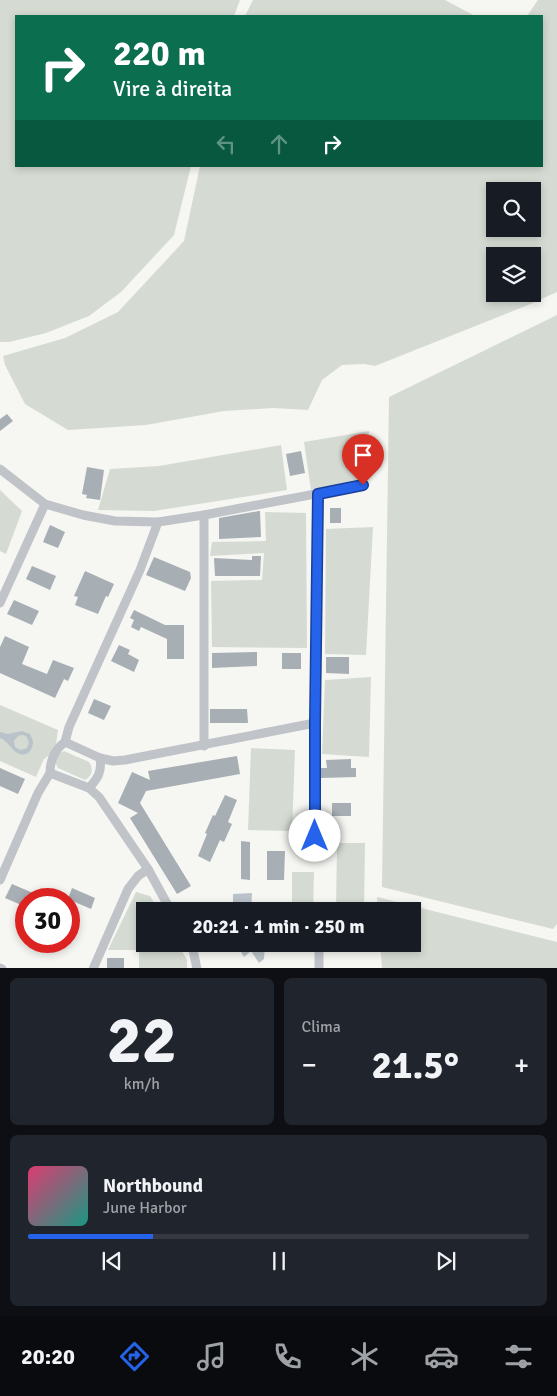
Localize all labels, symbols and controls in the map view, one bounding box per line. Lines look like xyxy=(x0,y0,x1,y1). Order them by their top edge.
text: 220 m xyxy=(113,32,206,75)
icon: right xyxy=(30,35,95,100)
text: Vire à direita xyxy=(113,75,232,102)
icon: left xyxy=(212,130,240,158)
icon: ahead xyxy=(265,130,293,158)
icon: right xyxy=(318,130,346,158)
map controls xyxy=(486,182,541,302)
button: search xyxy=(486,182,541,237)
button: layers xyxy=(486,247,541,302)
pin xyxy=(342,434,384,485)
icon: arrive xyxy=(349,441,377,469)
position arrow xyxy=(288,809,340,861)
speed limit sign: 30 xyxy=(15,888,80,953)
text: 20:21 · 1 min · 250 m xyxy=(192,915,365,939)
text: 22 xyxy=(107,1001,177,1081)
text: Clima xyxy=(302,1017,341,1037)
text: 21.5° xyxy=(371,1042,459,1089)
text: − xyxy=(302,1048,317,1082)
text: + xyxy=(514,1048,529,1082)
text: km/h xyxy=(124,1074,160,1094)
text: Northbound xyxy=(103,1174,203,1198)
text: June Harbor xyxy=(103,1198,187,1218)
icon: previous xyxy=(98,1247,126,1275)
icon: pause xyxy=(265,1247,293,1275)
icon: next xyxy=(432,1247,460,1275)
icon: directions xyxy=(117,1339,152,1374)
icon: music xyxy=(194,1339,229,1374)
icon: phone xyxy=(270,1339,305,1374)
icon: climate xyxy=(347,1339,382,1374)
icon: car xyxy=(424,1339,459,1374)
icon: filters xyxy=(501,1339,536,1374)
text: 20:20 xyxy=(21,1343,75,1370)

